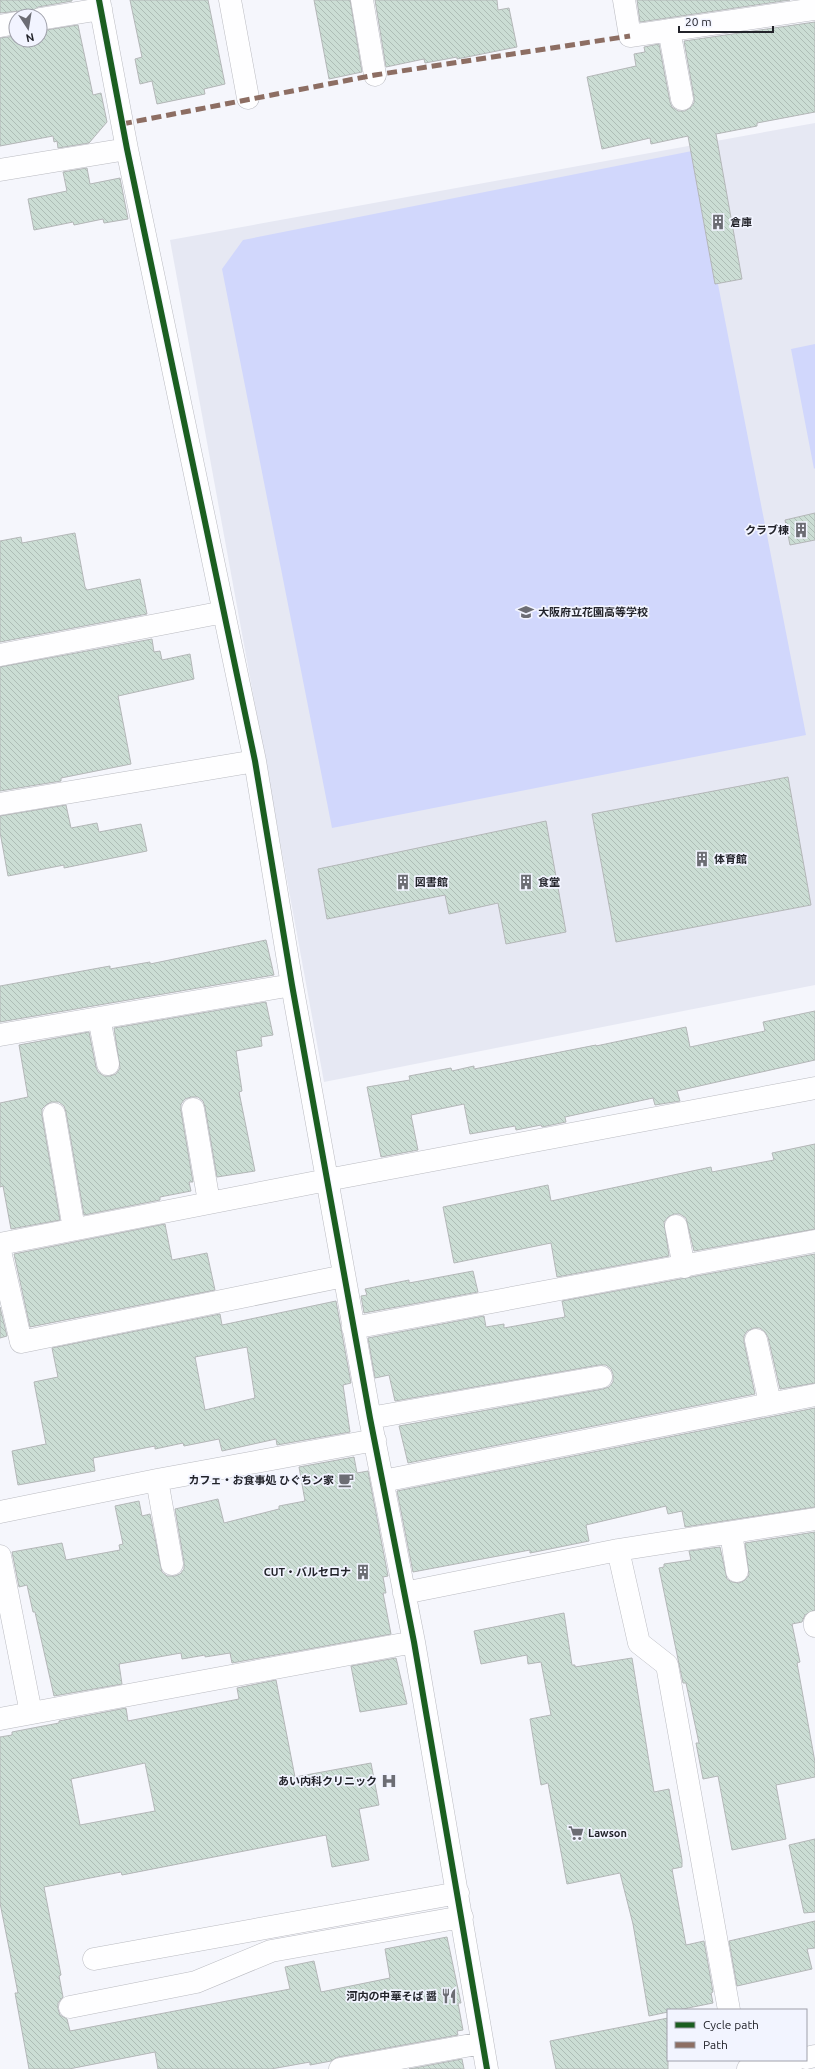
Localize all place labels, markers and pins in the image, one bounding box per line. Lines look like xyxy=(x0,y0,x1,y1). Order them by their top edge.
building icon: 倉庫 xyxy=(709,213,727,231)
place label: 倉庫 xyxy=(730,216,752,228)
building icon: クラブ棟 xyxy=(792,521,810,539)
place label: クラブ棟 xyxy=(745,524,789,536)
school or university icon: 大阪府立花園高等学校 xyxy=(517,603,535,621)
place label: 大阪府立花園高等学校 xyxy=(538,606,648,618)
building icon: 体育館 xyxy=(693,850,711,868)
place label: 体育館 xyxy=(714,853,747,865)
building icon: 図書館 xyxy=(394,873,412,891)
building icon: 食堂 xyxy=(517,873,535,891)
place label: 図書館 xyxy=(415,876,448,888)
place label: 食堂 xyxy=(538,876,560,888)
cafe icon: カフェ・お食事処 ひぐちン家 xyxy=(337,1471,355,1489)
place label: カフェ・お食事処 ひぐちン家 xyxy=(188,1474,334,1486)
building icon: CUT・バルセロナ xyxy=(354,1563,372,1581)
place label: CUT・バルセロナ xyxy=(264,1566,351,1578)
hospital icon: あい内科クリニック xyxy=(380,1772,398,1790)
place label: あい内科クリニック xyxy=(278,1775,377,1787)
supermarket icon: Lawson xyxy=(567,1824,585,1842)
place label: Lawson xyxy=(588,1827,627,1839)
restaurant icon: 河内の中華そば 醤 xyxy=(440,1987,458,2005)
place label: 河内の中華そば 醤 xyxy=(346,1990,437,2002)

